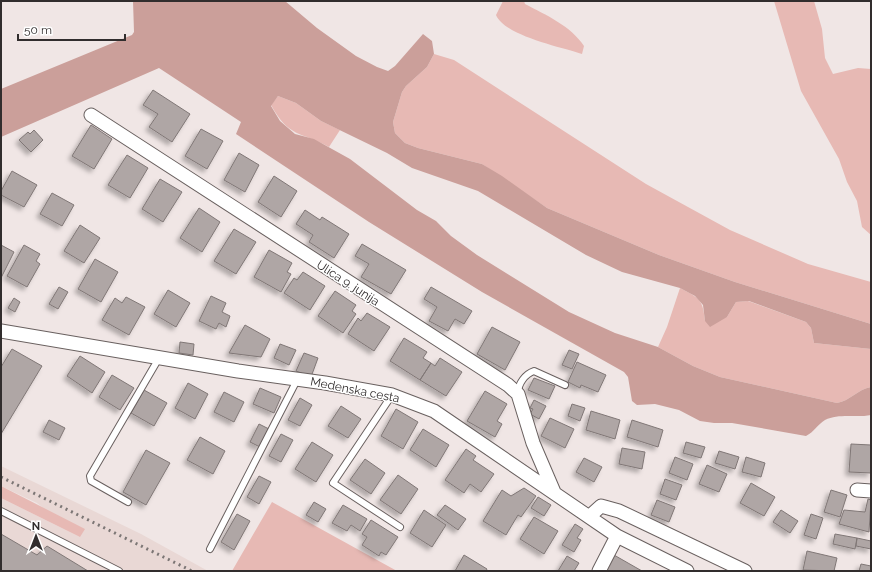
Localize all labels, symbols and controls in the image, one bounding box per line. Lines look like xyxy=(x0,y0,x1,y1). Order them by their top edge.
scale bar xyxy=(18,16,125,42)
text: 50 m xyxy=(24,23,52,37)
street label: Ulica 9. junija xyxy=(314,257,382,309)
street label: Medenska cesta xyxy=(309,374,401,406)
north arrow xyxy=(16,516,56,556)
text: N xyxy=(32,520,40,533)

